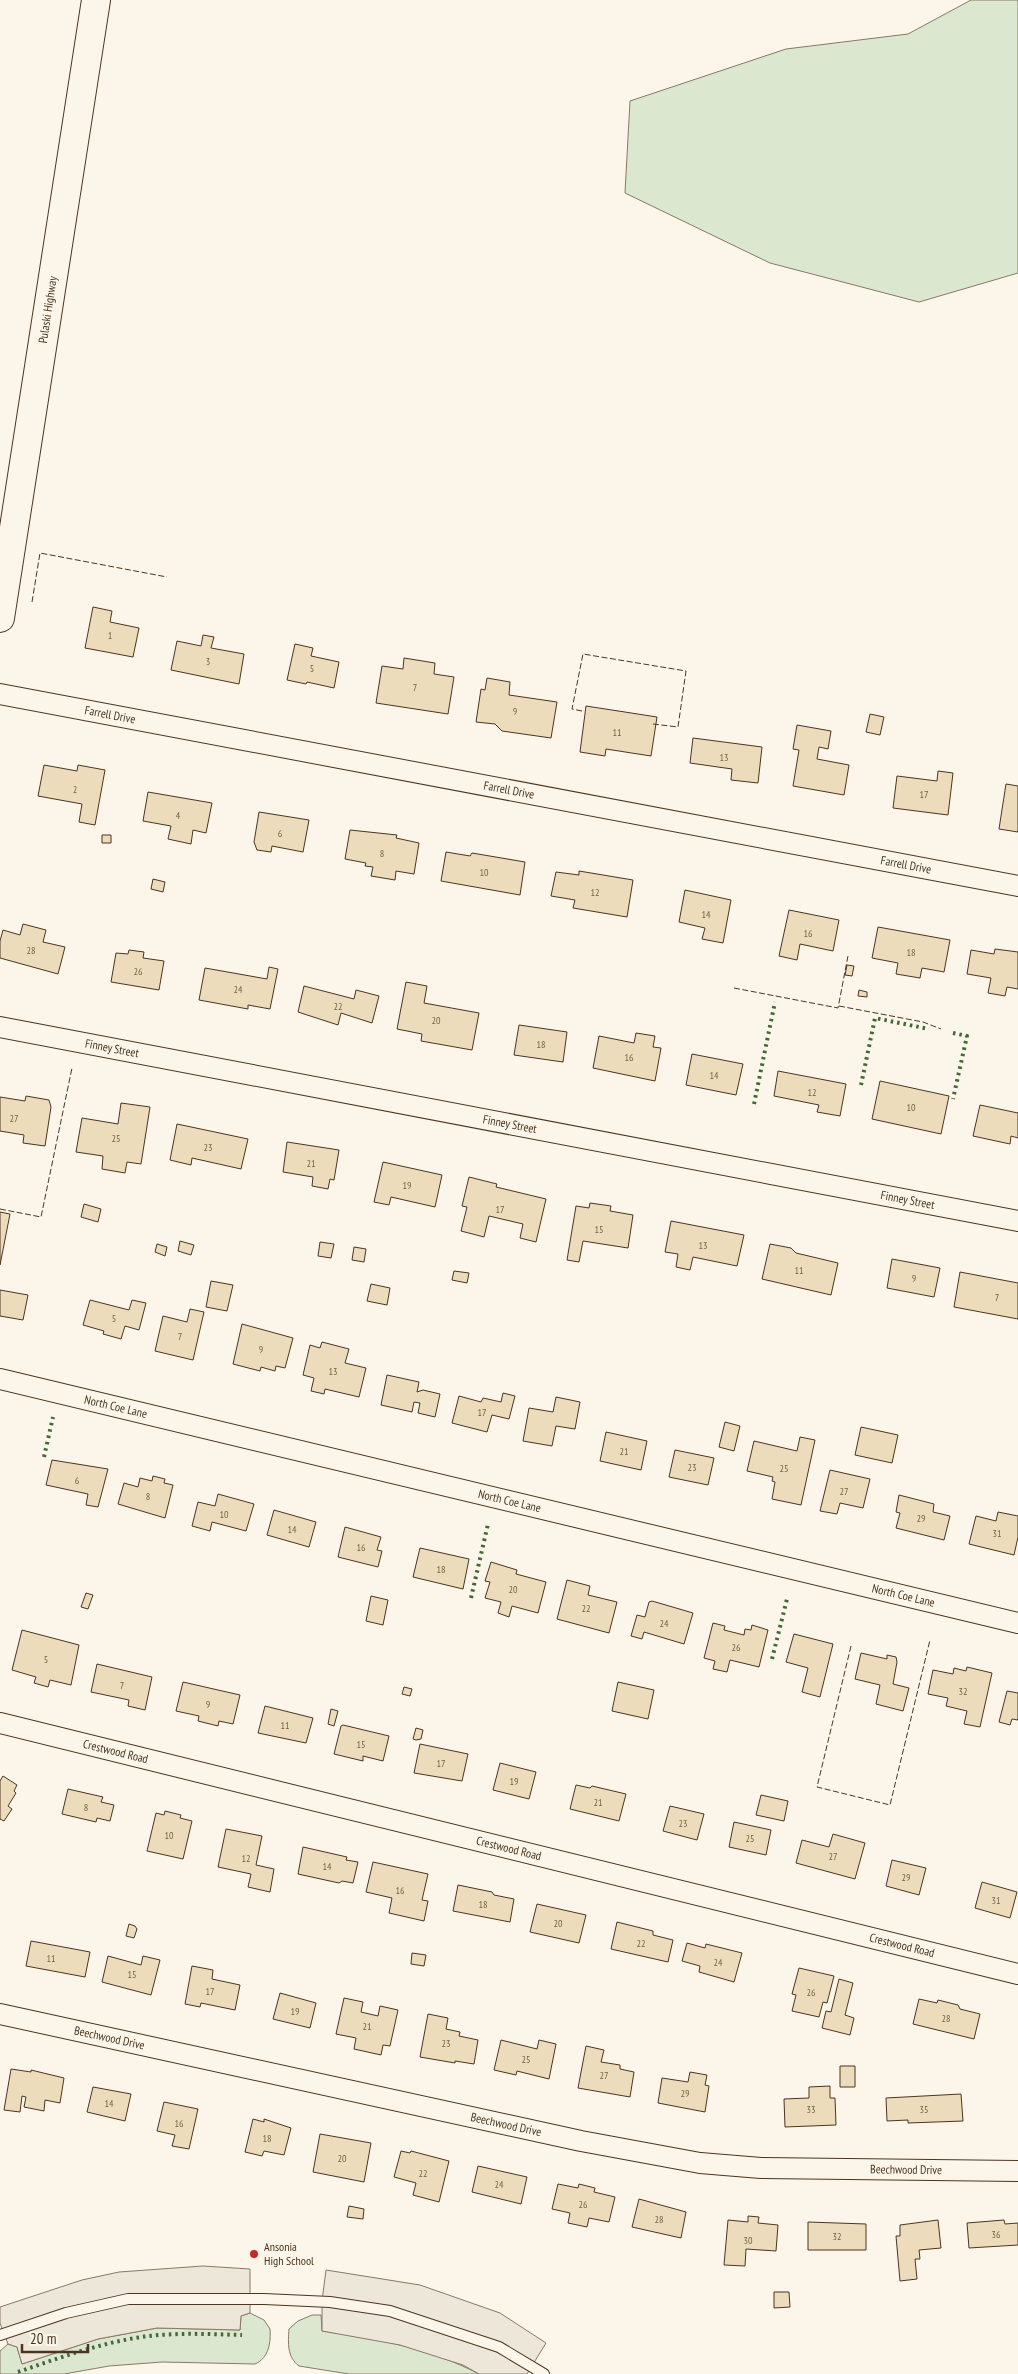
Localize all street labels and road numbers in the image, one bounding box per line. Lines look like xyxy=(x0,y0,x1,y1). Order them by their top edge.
street label: Pulaski Highway xyxy=(35,275,60,344)
street label: Farrell Drive xyxy=(84,702,137,726)
street label: Farrell Drive xyxy=(483,777,536,802)
street label: Farrell Drive xyxy=(880,852,933,877)
street label: Finney Street xyxy=(84,1035,141,1060)
street label: Finney Street xyxy=(482,1111,539,1136)
street label: Finney Street xyxy=(880,1187,937,1212)
street label: North Coe Lane xyxy=(83,1391,149,1421)
street label: North Coe Lane xyxy=(477,1486,543,1515)
street label: North Coe Lane xyxy=(871,1580,936,1610)
street label: Crestwood Road xyxy=(82,1736,150,1766)
street label: Crestwood Road xyxy=(475,1833,543,1863)
street label: Crestwood Road xyxy=(868,1930,936,1960)
street label: Beechwood Drive xyxy=(73,2022,146,2052)
street label: Beechwood Drive xyxy=(469,2109,543,2139)
street label: Beechwood Drive xyxy=(870,2161,942,2177)

